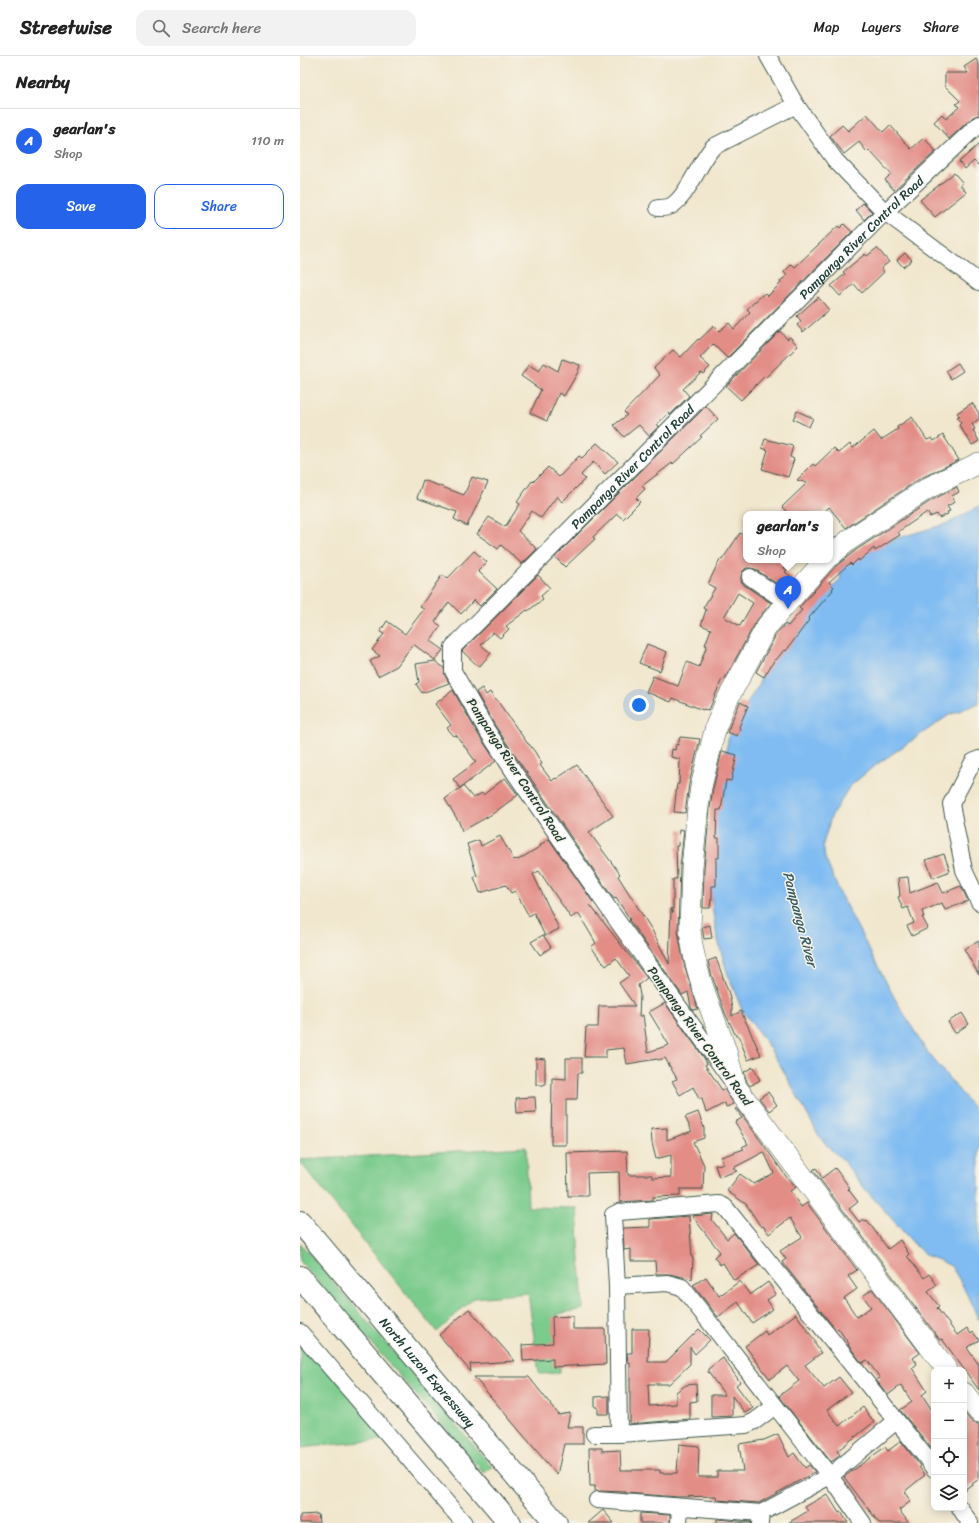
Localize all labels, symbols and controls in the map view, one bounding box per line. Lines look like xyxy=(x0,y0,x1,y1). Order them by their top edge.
search box xyxy=(136,10,416,46)
text: Streetwise xyxy=(20,11,112,44)
text: Search here xyxy=(182,15,261,41)
text: Map xyxy=(814,15,839,40)
text: Layers xyxy=(861,15,901,40)
text: Share xyxy=(923,15,959,40)
icon: search xyxy=(150,17,172,39)
text: Nearby xyxy=(16,67,70,97)
text: gearlan's xyxy=(54,116,115,142)
text: A xyxy=(25,129,33,152)
text: 110 m xyxy=(251,129,284,152)
text: Shop xyxy=(54,142,82,165)
street label: Pampanga River Control Road xyxy=(793,169,930,305)
button: Save xyxy=(16,184,146,229)
button: Share xyxy=(154,184,284,229)
street label: Pampanga River Control Road xyxy=(565,398,701,534)
popup xyxy=(743,511,833,563)
text: gearlan's xyxy=(757,513,819,539)
text: Shop xyxy=(757,539,786,562)
pin: A xyxy=(775,576,801,609)
street label: Pampanga River Control Road xyxy=(461,693,572,848)
your location xyxy=(629,695,649,715)
water label: Pampanga River xyxy=(775,869,825,972)
street label: Pampanga River Control Road xyxy=(641,961,759,1112)
street label: North Luzon Expressway xyxy=(374,1312,482,1433)
map controls xyxy=(931,1367,967,1511)
button: + xyxy=(931,1367,967,1403)
button: − xyxy=(931,1403,967,1439)
button: locate xyxy=(931,1439,967,1475)
button: layers xyxy=(931,1475,967,1511)

